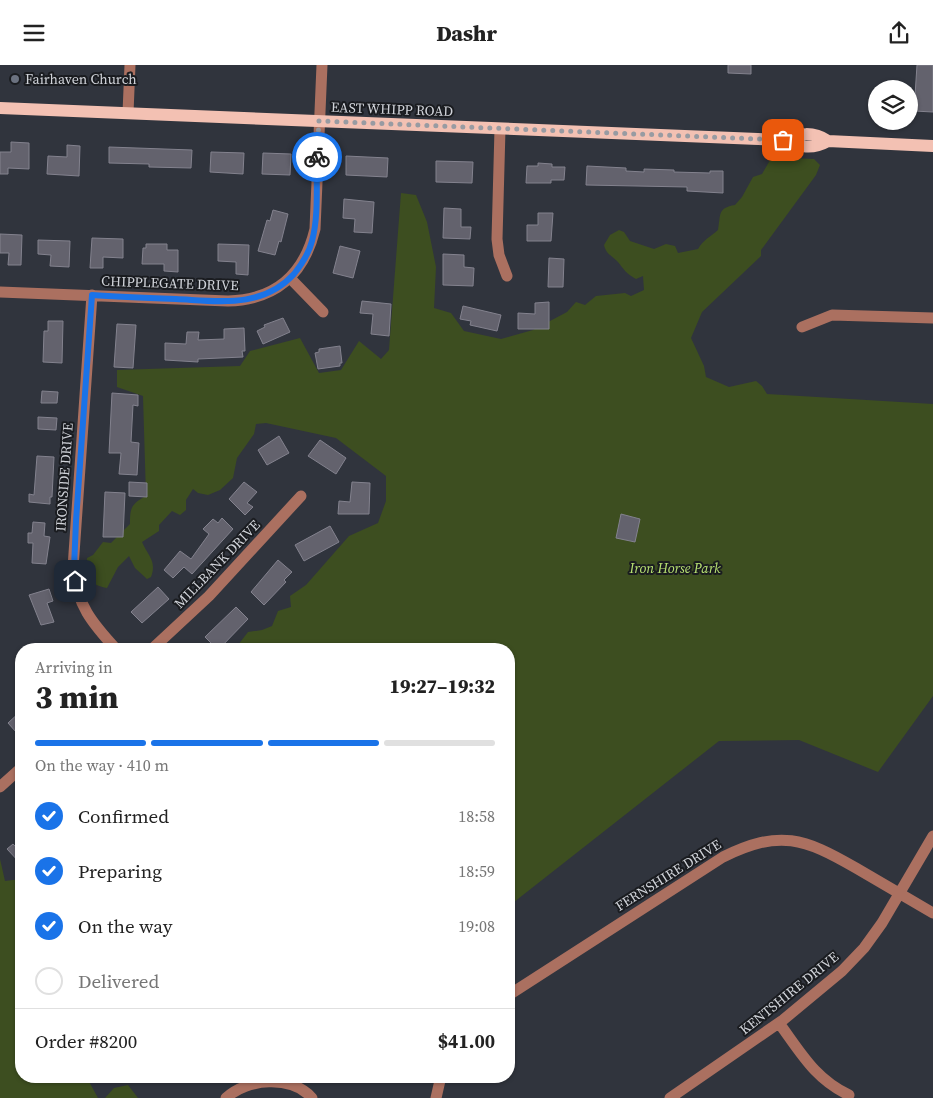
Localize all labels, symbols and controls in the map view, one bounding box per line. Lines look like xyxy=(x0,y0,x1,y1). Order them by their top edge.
text: Dashr xyxy=(436,18,497,48)
icon: menu xyxy=(20,19,48,47)
icon: share xyxy=(885,19,913,47)
place label: Fairhaven Church xyxy=(25,69,137,89)
marker: Fairhaven Church xyxy=(9,73,21,85)
map controls xyxy=(868,80,918,130)
button: layers xyxy=(868,80,918,130)
street label: EAST WHIPP ROAD xyxy=(331,97,454,121)
pin xyxy=(762,119,804,161)
icon: bag xyxy=(769,126,797,154)
courier xyxy=(292,132,342,182)
icon: bike xyxy=(303,143,331,171)
street label: CHIPPLEGATE DRIVE xyxy=(101,271,239,295)
street label: IRONSIDE DRIVE xyxy=(50,422,78,532)
street label: MILLBANK DRIVE xyxy=(170,515,264,613)
park label: Iron Horse Park xyxy=(628,558,721,578)
pin xyxy=(54,560,96,602)
icon: home xyxy=(61,567,89,595)
text: Arriving in xyxy=(35,656,113,678)
text: 19:27–19:32 xyxy=(390,673,495,699)
text: 3 min xyxy=(35,675,118,719)
text: On the way · 410 m xyxy=(35,754,169,776)
icon: check xyxy=(35,802,63,830)
text: Confirmed xyxy=(78,803,169,829)
text: 18:58 xyxy=(458,805,495,827)
street label: FERNSHIRE DRIVE xyxy=(611,834,725,916)
icon: check xyxy=(35,857,63,885)
text: Preparing xyxy=(78,858,162,884)
text: 18:59 xyxy=(458,860,495,882)
icon: check xyxy=(35,912,63,940)
text: On the way xyxy=(78,913,173,939)
text: 19:08 xyxy=(458,915,495,937)
street label: KENTSHIRE DRIVE xyxy=(735,947,843,1039)
text: Delivered xyxy=(78,968,159,994)
text: Order #8200 xyxy=(35,1028,137,1054)
text: $41.00 xyxy=(438,1028,495,1054)

